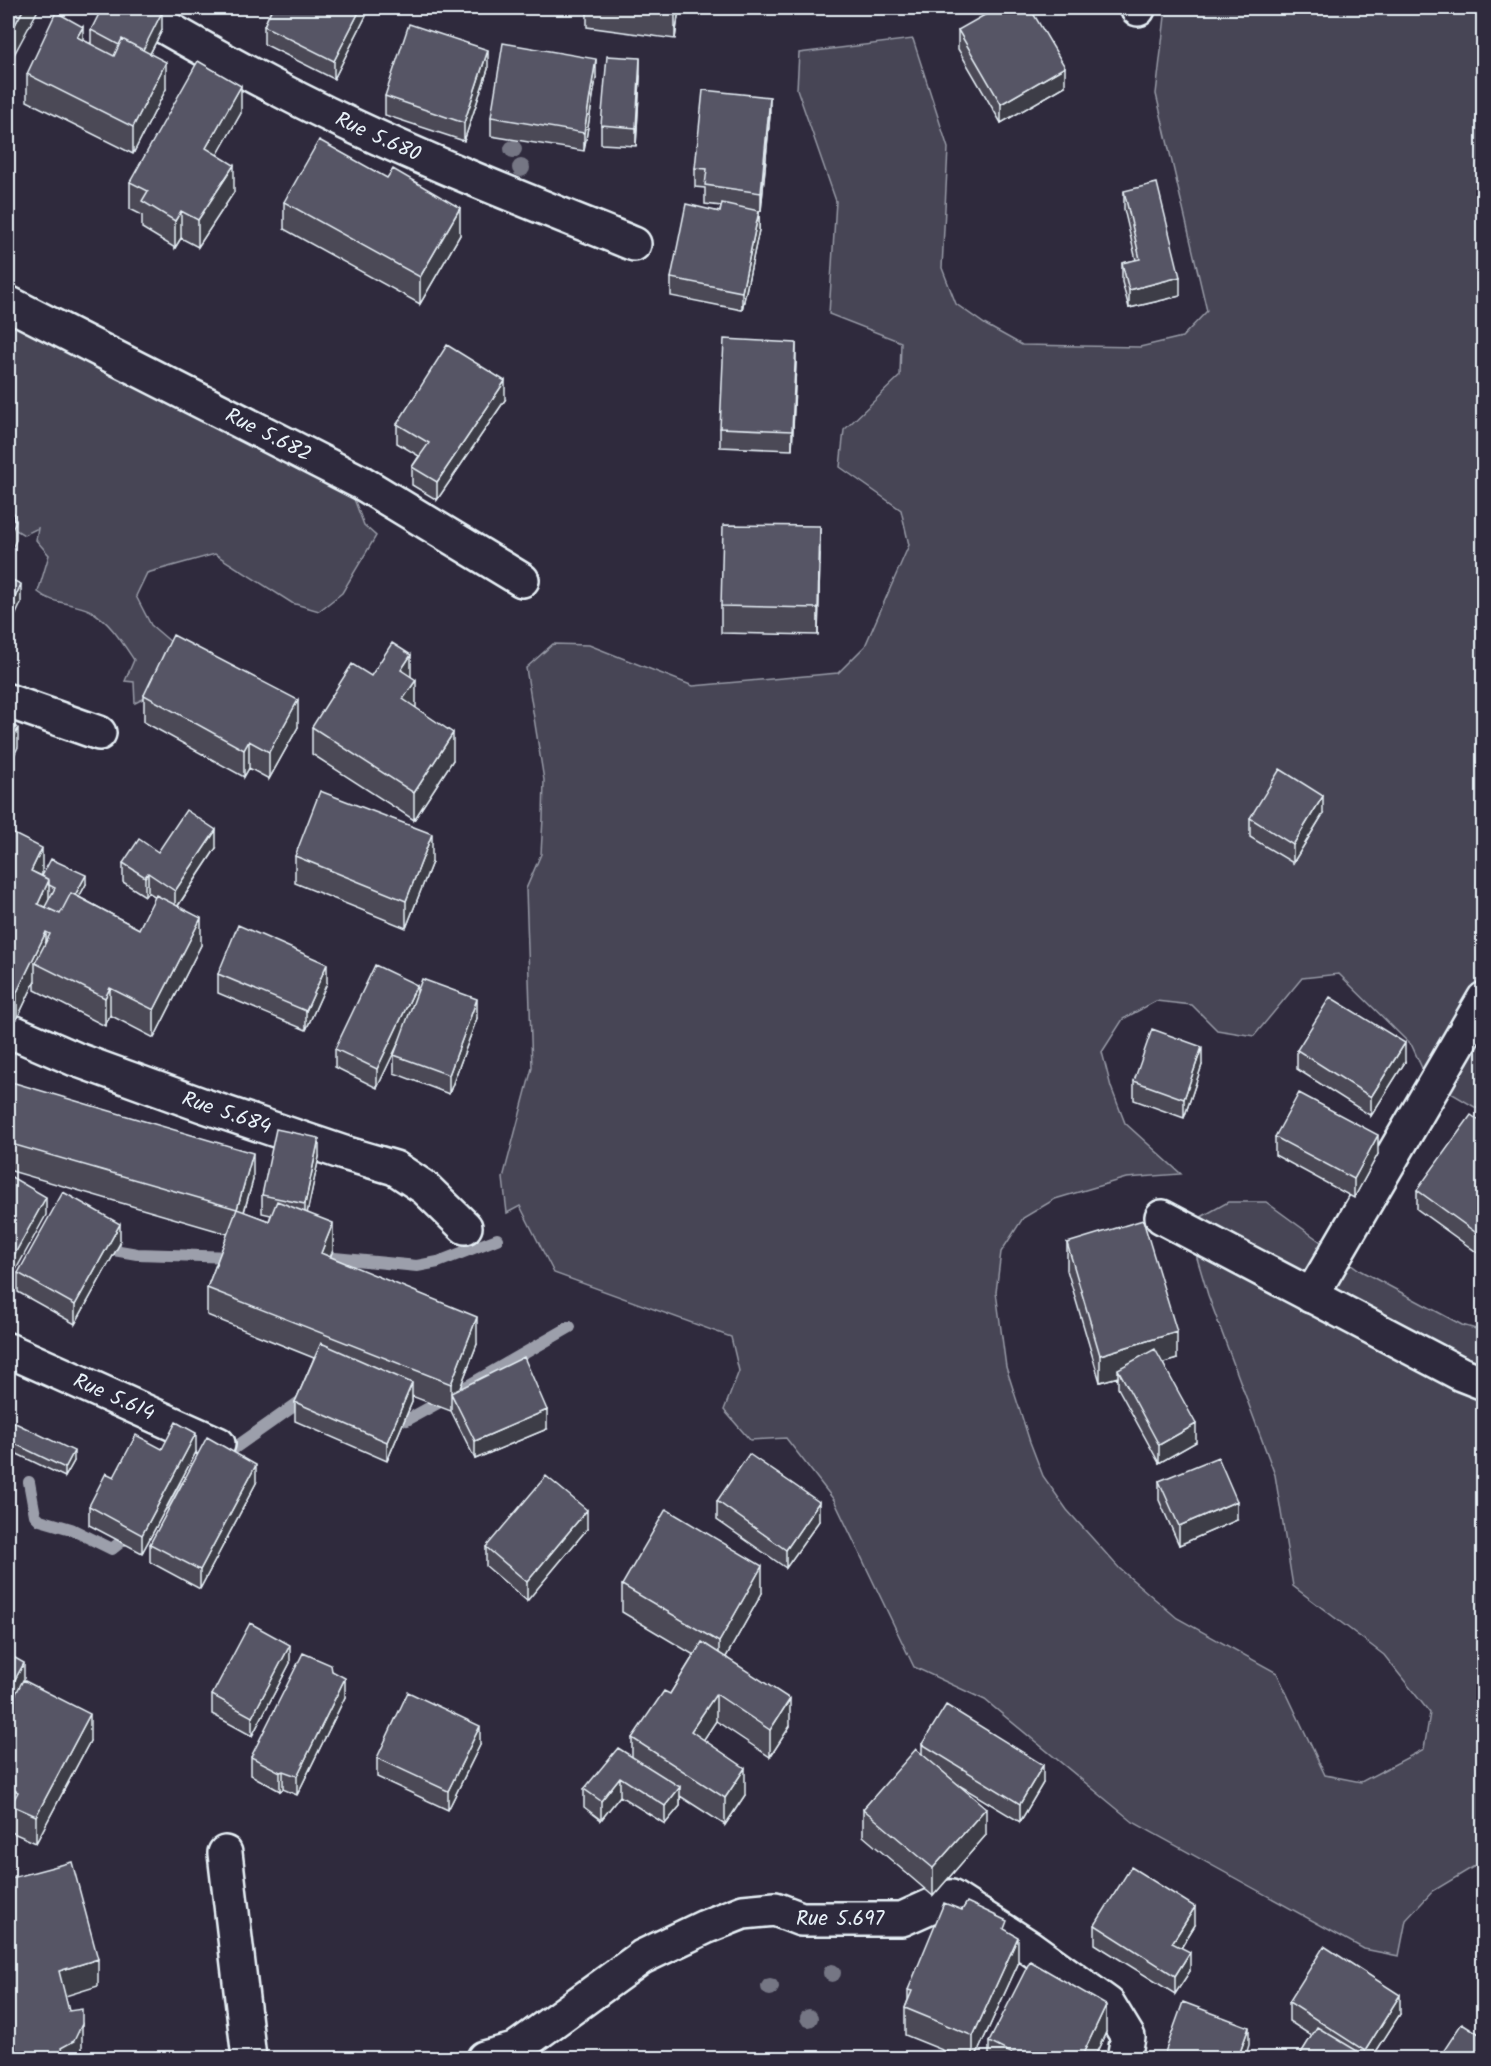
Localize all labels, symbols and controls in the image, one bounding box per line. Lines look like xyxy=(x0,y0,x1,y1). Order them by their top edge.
street label: Rue 5.680 xyxy=(329,103,426,171)
street label: Rue 5.682 xyxy=(219,400,317,471)
street label: Rue 5.684 xyxy=(177,1083,276,1144)
street label: Rue 5.614 xyxy=(68,1365,160,1430)
street label: Rue 5.697 xyxy=(796,1903,885,1936)

